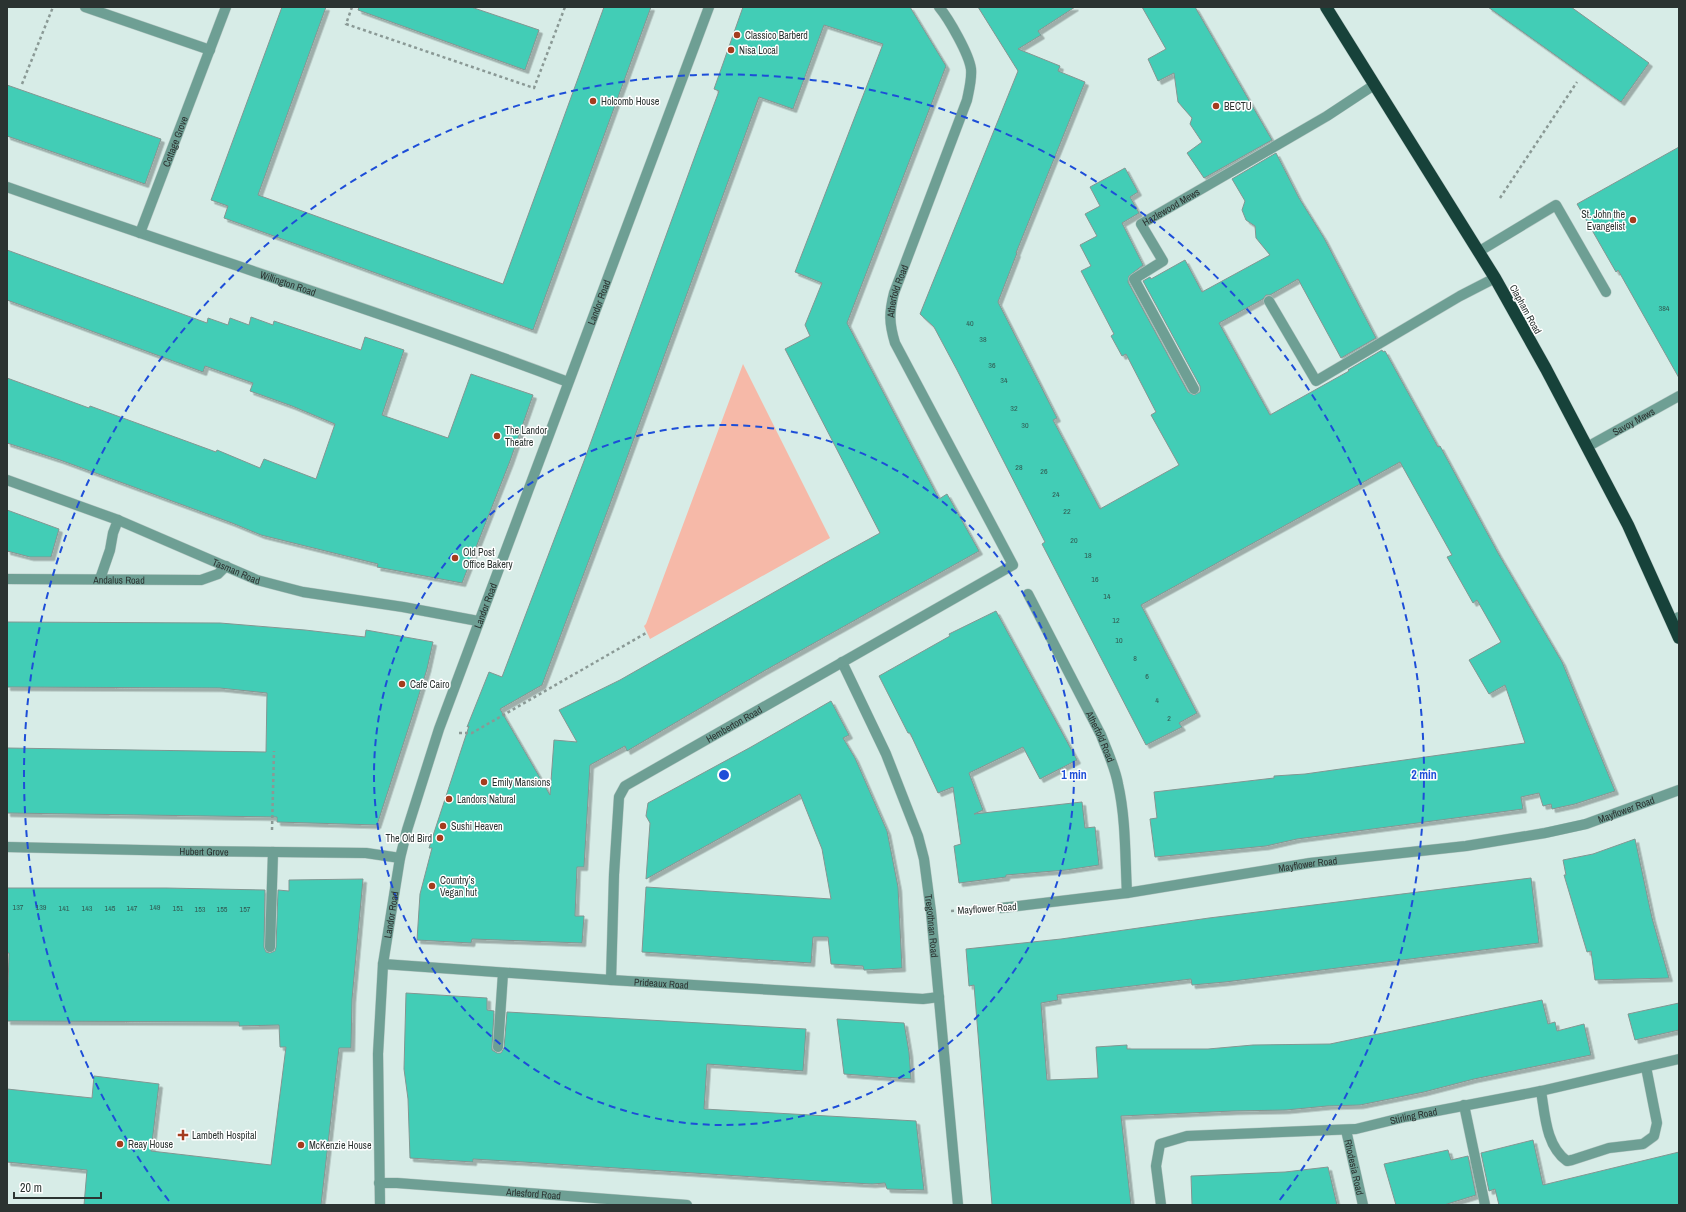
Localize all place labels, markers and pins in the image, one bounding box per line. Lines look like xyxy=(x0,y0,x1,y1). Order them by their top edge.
place label: Classico Barberd xyxy=(745,29,808,42)
marker: Classico Barberd xyxy=(732,30,742,40)
place label: Nisa Local xyxy=(739,44,778,57)
marker: Nisa Local xyxy=(726,45,736,55)
place label: Holcomb House xyxy=(601,95,660,108)
marker: Holcomb House xyxy=(588,96,598,106)
place label: BECTU xyxy=(1224,100,1252,113)
marker: BECTU xyxy=(1211,101,1221,111)
place label: St. John the Evangelist xyxy=(1581,208,1626,233)
marker: St. John the Evangelist xyxy=(1628,215,1638,225)
place label: The Landor Theatre xyxy=(505,424,547,449)
marker: The Landor Theatre xyxy=(492,431,502,441)
place label: Old Post Office Bakery xyxy=(463,546,513,571)
marker: Old Post Office Bakery xyxy=(450,553,460,563)
place label: Cafe Cairo xyxy=(410,678,450,691)
marker: Cafe Cairo xyxy=(397,679,407,689)
centre of rings xyxy=(717,768,731,782)
place label: Emily Mansions xyxy=(492,776,550,789)
marker: Emily Mansions xyxy=(479,777,489,787)
place label: Landors Natural xyxy=(457,793,516,806)
marker: Landors Natural xyxy=(444,794,454,804)
place label: Sushi Heaven xyxy=(451,820,503,833)
marker: Sushi Heaven xyxy=(438,821,448,831)
place label: The Old Bird xyxy=(386,832,432,845)
marker: The Old Bird xyxy=(435,833,445,843)
place label: Country’s Vegan hut xyxy=(440,874,478,899)
marker: Country’s Vegan hut xyxy=(427,881,437,891)
marker: Lambeth Hospital xyxy=(177,1129,189,1141)
place label: Lambeth Hospital xyxy=(192,1129,256,1142)
place label: Reay House xyxy=(128,1138,174,1151)
marker: Reay House xyxy=(115,1139,125,1149)
place label: McKenzie House xyxy=(309,1139,372,1152)
marker: McKenzie House xyxy=(296,1140,306,1150)

